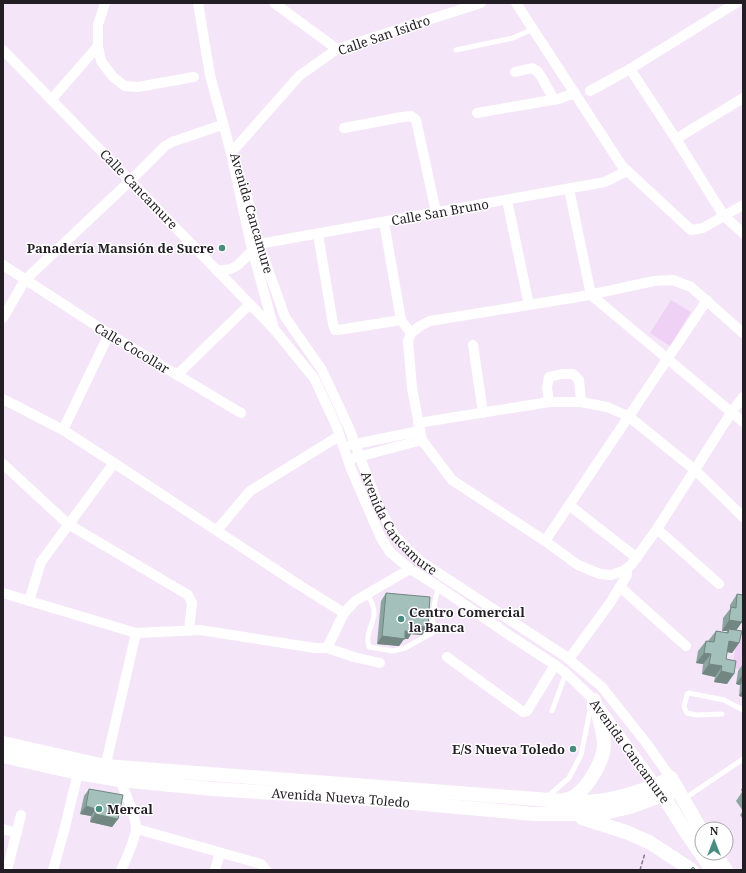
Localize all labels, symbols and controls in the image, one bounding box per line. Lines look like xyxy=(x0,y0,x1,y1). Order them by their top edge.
street label: Calle San Isidro xyxy=(336,11,432,59)
street label: Calle Cancamure xyxy=(96,145,182,233)
street label: Avenida Cancamure xyxy=(226,150,278,276)
street label: Calle San Bruno xyxy=(390,195,490,229)
place label: Panadería Mansión de Sucre xyxy=(27,239,214,257)
marker: Panadería Mansión de Sucre xyxy=(217,243,227,253)
street label: Calle Cocollar xyxy=(91,319,173,377)
street label: Avenida Cancamure xyxy=(357,469,441,579)
place label: Centro Comercial la Banca xyxy=(409,603,525,636)
marker: Centro Comercial la Banca xyxy=(396,614,406,624)
street label: Avenida Cancamure xyxy=(586,695,674,807)
place label: E/S Nueva Toledo xyxy=(452,740,565,758)
marker: E/S Nueva Toledo xyxy=(568,744,578,754)
street label: Avenida Nueva Toledo xyxy=(271,784,411,812)
place label: Mercal xyxy=(107,800,153,818)
marker: Mercal xyxy=(94,804,104,814)
north arrow xyxy=(694,821,734,861)
text: N xyxy=(710,823,719,838)

